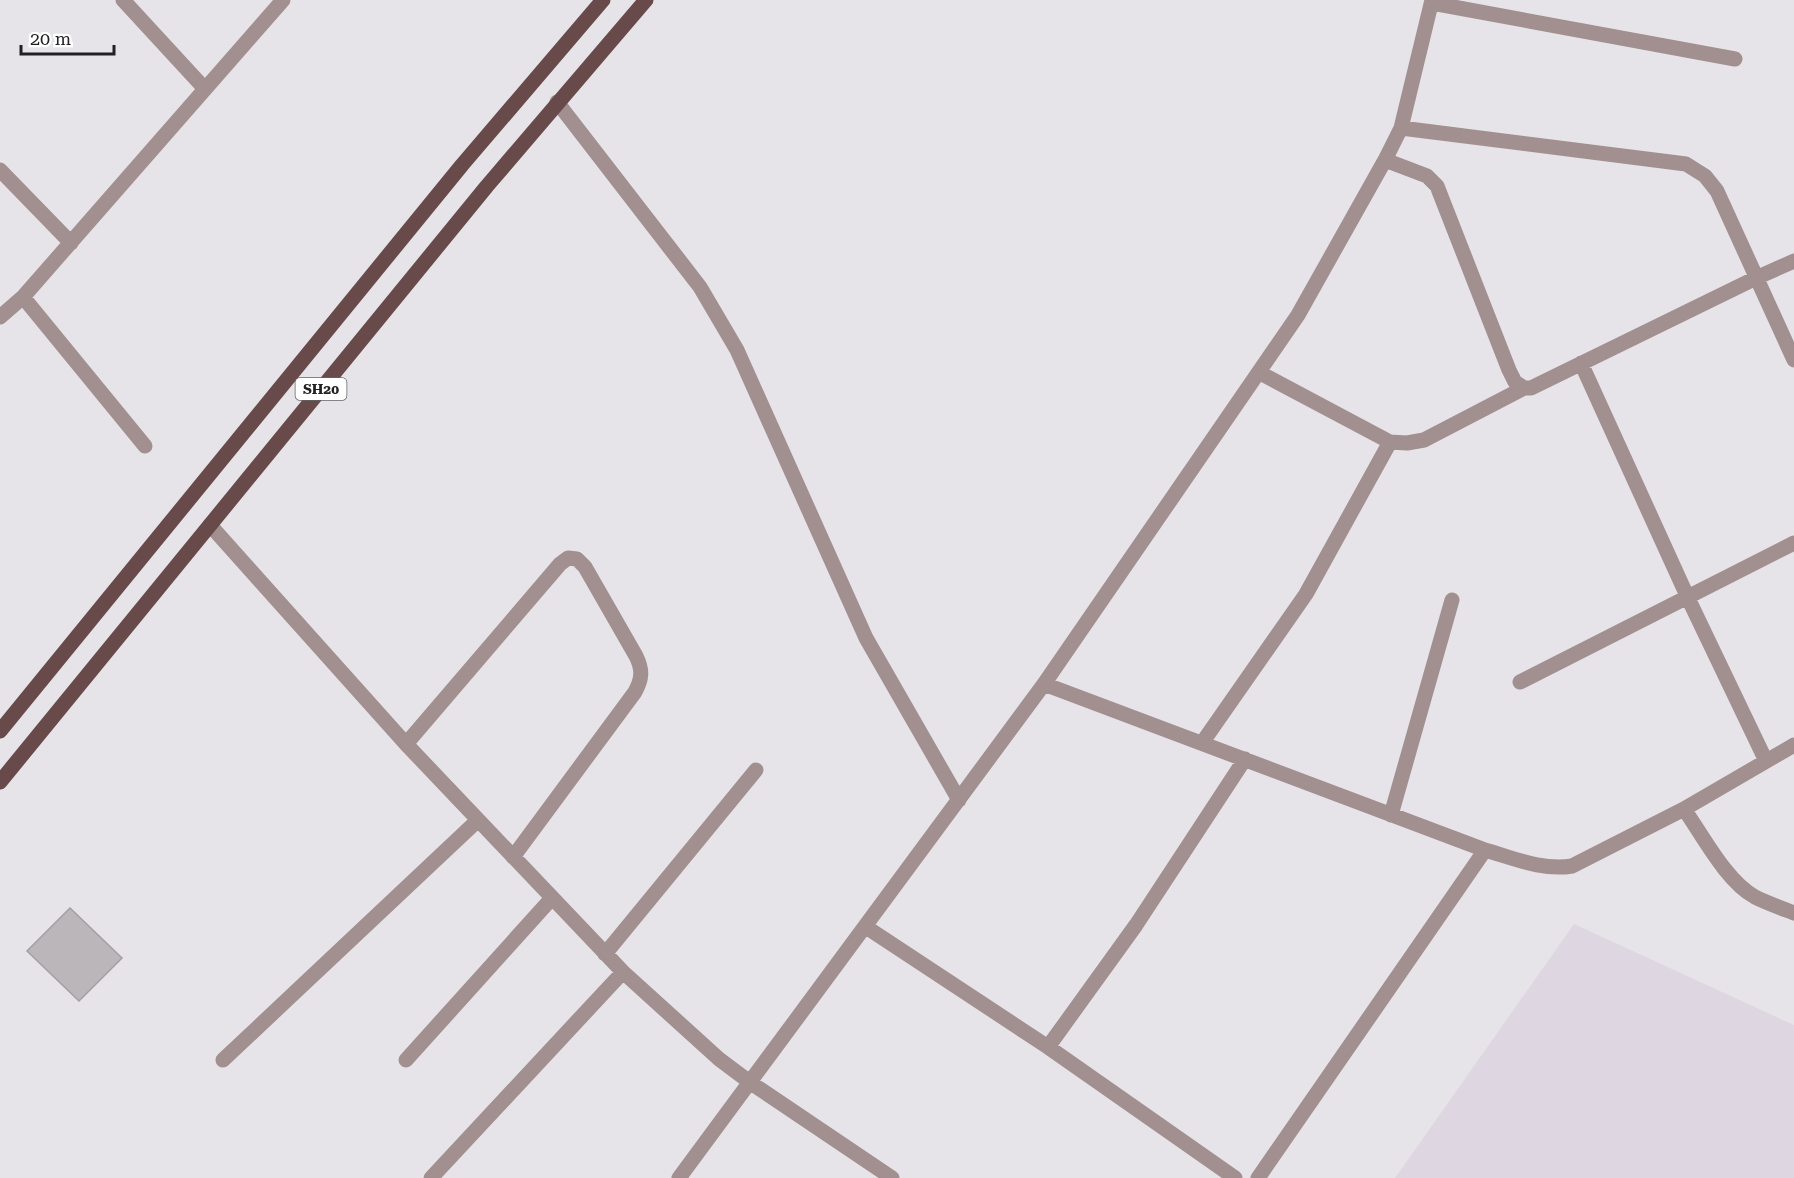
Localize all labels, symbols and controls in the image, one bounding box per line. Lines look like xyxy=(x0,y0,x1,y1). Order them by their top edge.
scale bar xyxy=(21,18,114,56)
text: 20 m xyxy=(30,28,71,49)
road number: SH20 xyxy=(296,378,346,400)

